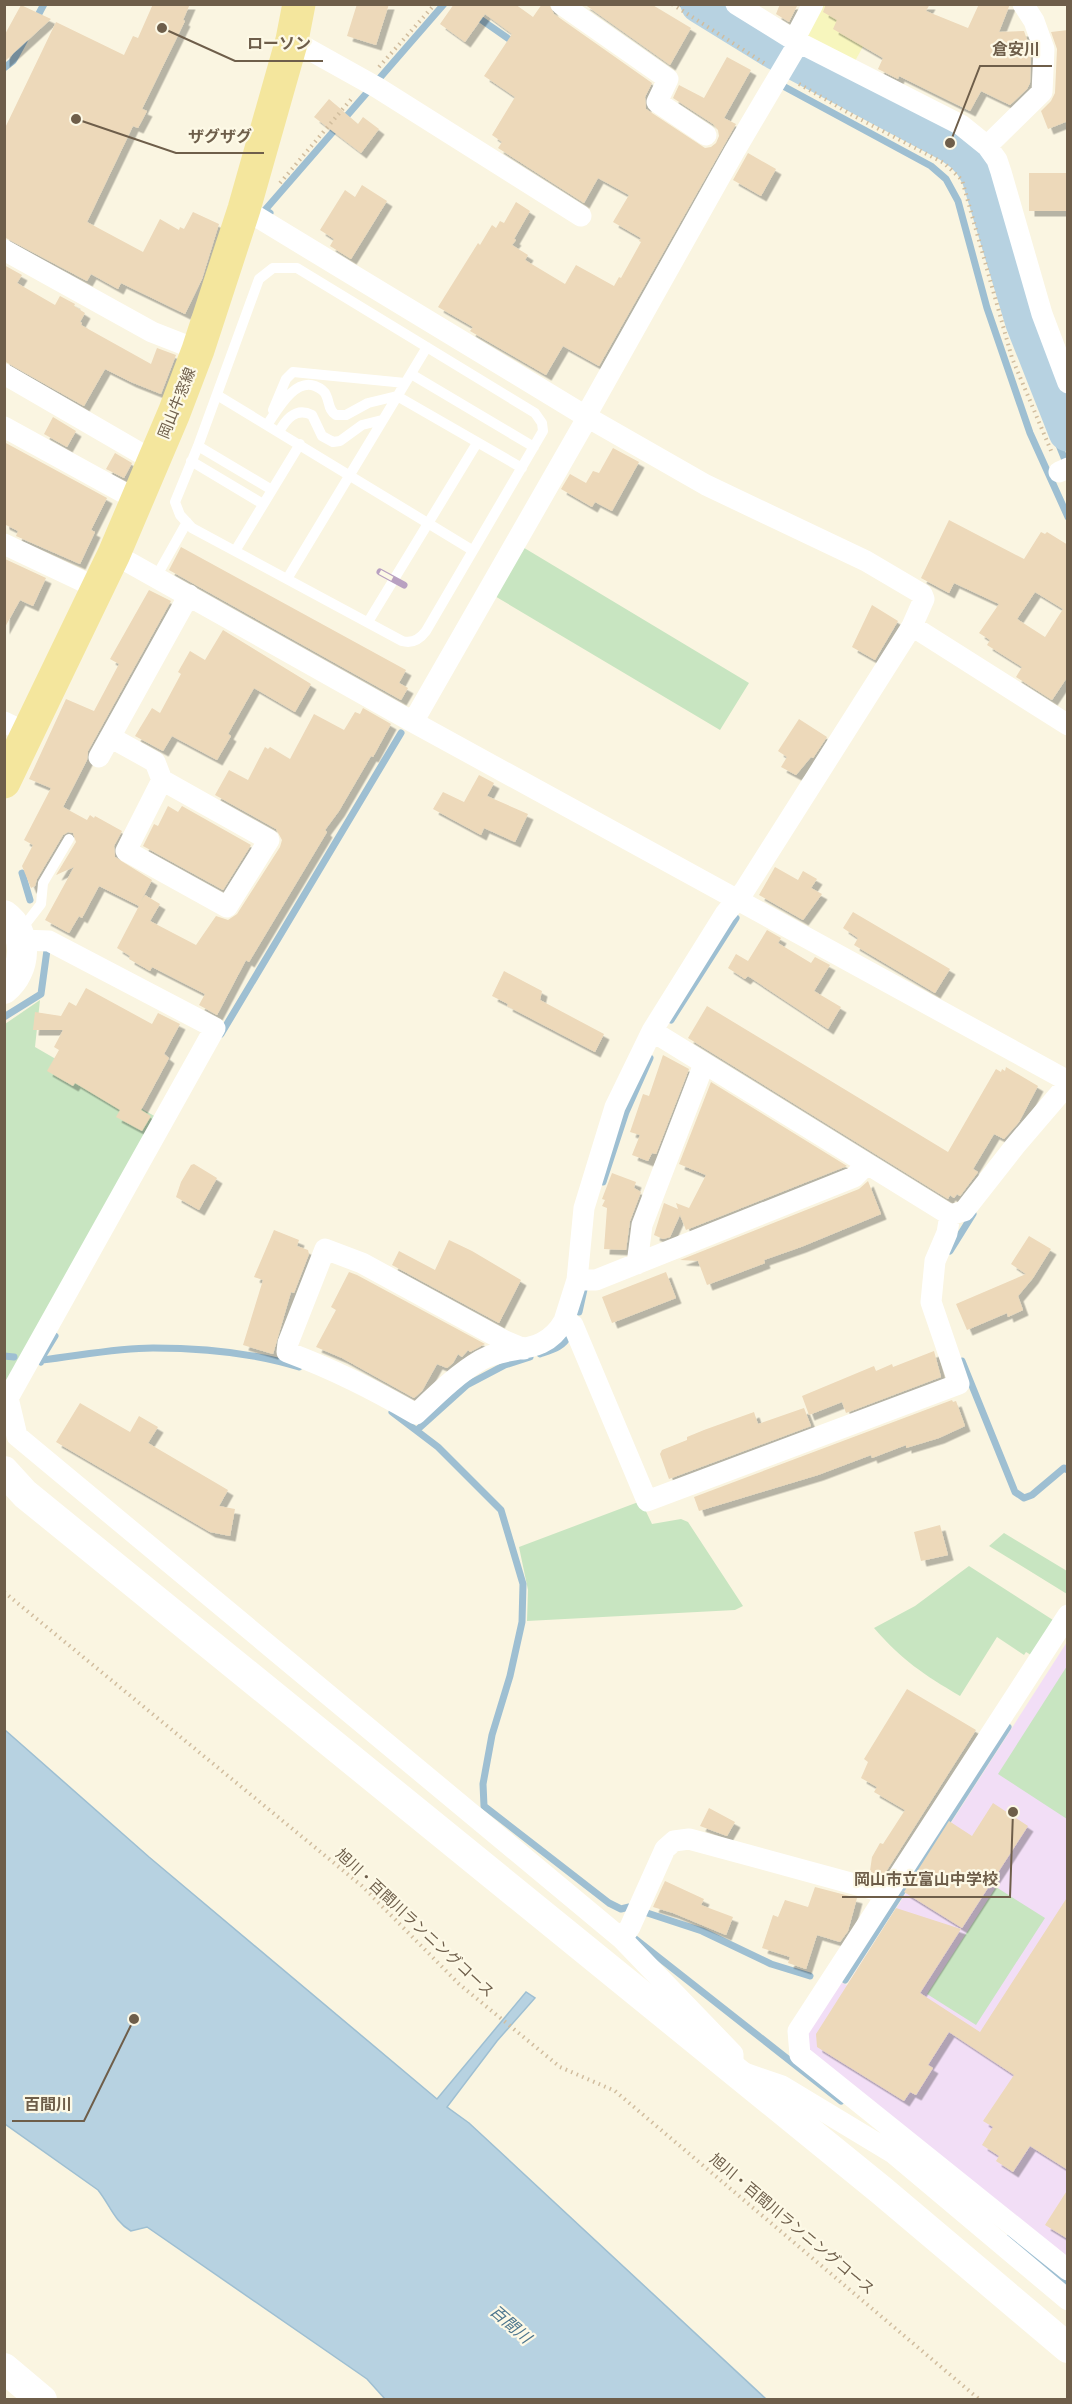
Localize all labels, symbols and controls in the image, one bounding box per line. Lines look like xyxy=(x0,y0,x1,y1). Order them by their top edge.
callout: ローソン xyxy=(235,27,323,61)
callout: 倉安川 xyxy=(980,32,1052,66)
text: ローソン xyxy=(247,33,311,53)
text: 倉安川 xyxy=(992,39,1040,59)
callout: ザグザグ xyxy=(176,119,264,153)
text: ザグザグ xyxy=(188,126,252,146)
street label: 岡山牛窓線 xyxy=(154,364,199,441)
street label: 旭川・百間川ランニングコース xyxy=(332,1844,498,2001)
callout: 岡山市立富山中学校 xyxy=(842,1863,1010,1897)
text: 岡山市立富山中学校 xyxy=(854,1869,998,1889)
callout: 百間川 xyxy=(12,2087,84,2121)
text: 百間川 xyxy=(24,2094,72,2114)
street label: 旭川・百間川ランニングコース xyxy=(706,2149,879,2298)
water label: 百間川 xyxy=(486,2301,537,2349)

